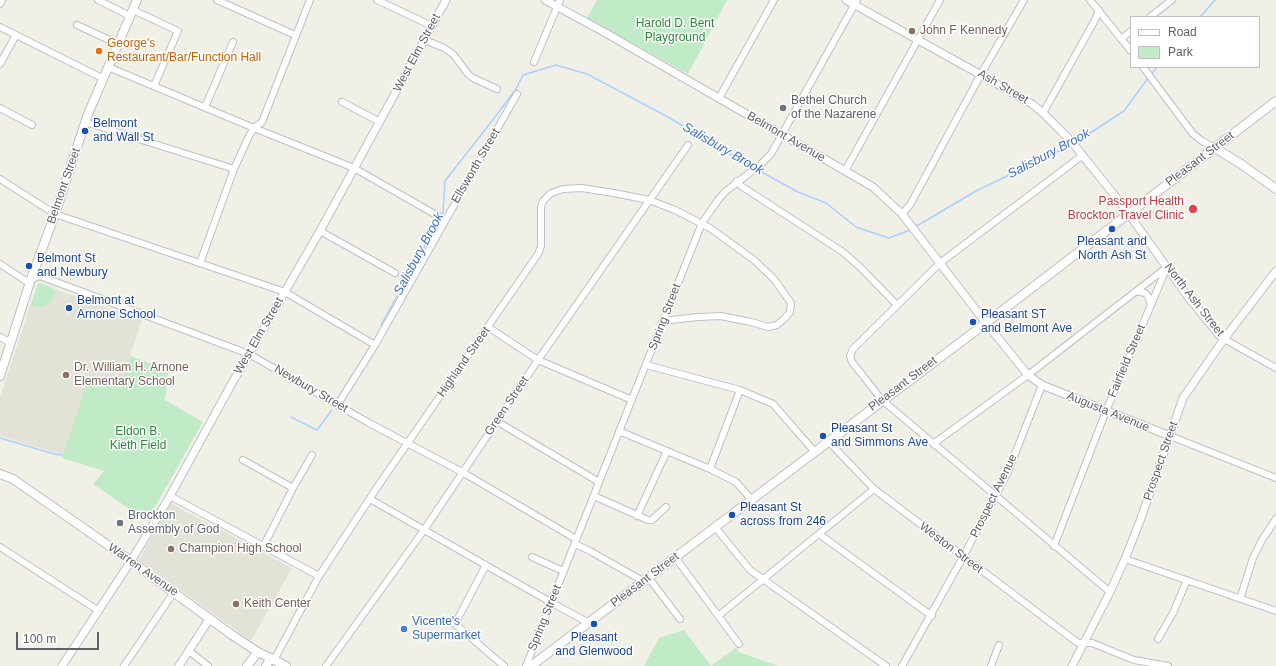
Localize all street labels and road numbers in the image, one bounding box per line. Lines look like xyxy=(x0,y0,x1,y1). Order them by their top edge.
street label: West Elm Street xyxy=(390,11,444,95)
street label: Ash Street xyxy=(975,67,1031,107)
street label: Belmont Avenue xyxy=(744,109,828,165)
street label: Ellsworth Street xyxy=(449,126,503,206)
street label: Pleasant Street xyxy=(1163,129,1237,189)
street label: Belmont Street xyxy=(44,146,84,226)
street label: North Ash Street xyxy=(1161,261,1227,339)
street label: Spring Street xyxy=(646,282,684,352)
street label: West Elm Street xyxy=(231,295,287,377)
street label: Fairfield Street xyxy=(1105,322,1149,400)
street label: Highland Street xyxy=(434,324,494,400)
street label: Pleasant Street xyxy=(866,354,940,414)
street label: Newbury Street xyxy=(272,362,350,416)
street label: Green Street xyxy=(482,373,532,439)
street label: Augusta Avenue xyxy=(1065,389,1151,435)
street label: Prospect Street xyxy=(1141,420,1181,502)
street label: Prospect Avenue xyxy=(968,452,1020,540)
street label: Weston Street xyxy=(916,519,986,577)
street label: Warren Avenue xyxy=(105,540,181,600)
street label: Pleasant Street xyxy=(608,550,682,610)
street label: Spring Street xyxy=(525,583,565,653)

